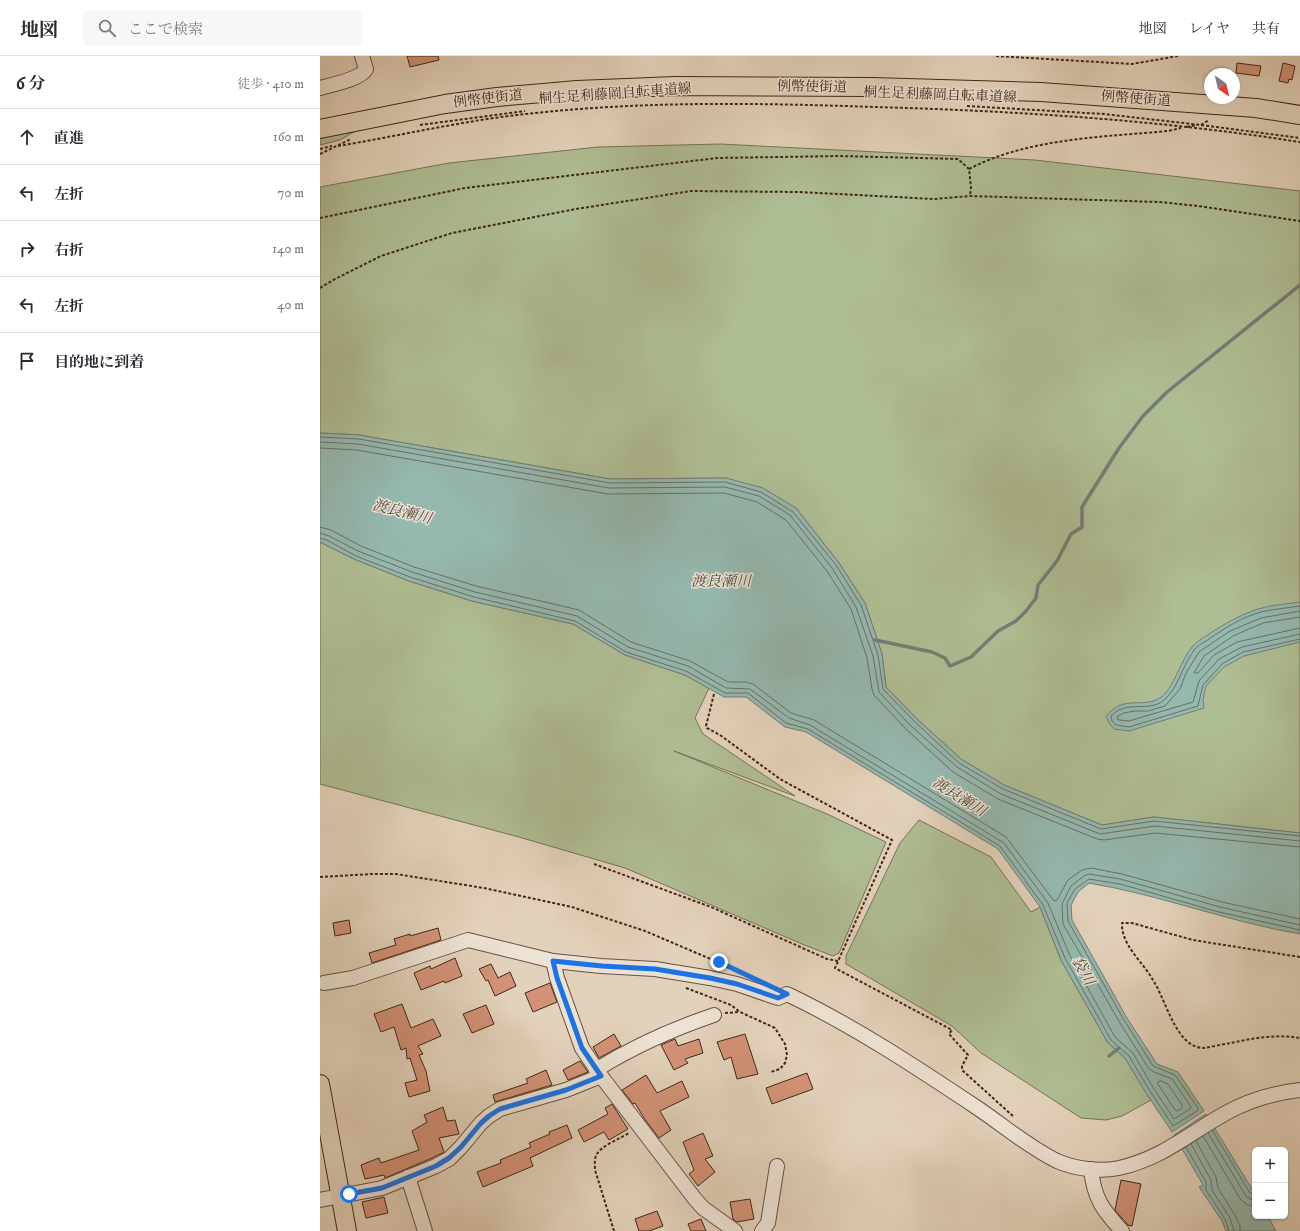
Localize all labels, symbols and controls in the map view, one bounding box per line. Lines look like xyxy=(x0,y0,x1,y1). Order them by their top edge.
search box xyxy=(82,10,362,46)
icon: search xyxy=(96,17,118,39)
text: 地図 xyxy=(20,19,58,42)
text: ここで検索 xyxy=(128,20,203,39)
text: 地図 xyxy=(1139,20,1167,38)
text: レイヤ xyxy=(1189,20,1230,38)
text: 共有 xyxy=(1252,20,1280,38)
north arrow xyxy=(1204,68,1240,104)
text: 6 分 xyxy=(16,73,46,95)
text: 徒歩 · 410 m xyxy=(238,76,304,92)
street label: 例幣使街道 xyxy=(777,77,847,97)
street label: 桐生足利藤岡自転車道線 xyxy=(538,80,692,108)
street label: 桐生足利藤岡自転車道線 xyxy=(863,83,1017,107)
street label: 例幣使街道 xyxy=(452,86,524,112)
street label: 例幣使街道 xyxy=(1100,88,1172,110)
icon: ahead xyxy=(16,126,38,148)
text: 直進 xyxy=(54,129,84,148)
text: 160 m xyxy=(273,129,304,145)
icon: left xyxy=(16,182,38,204)
text: 左折 xyxy=(54,185,84,204)
text: 70 m xyxy=(278,185,304,201)
icon: right xyxy=(16,238,38,260)
text: 右折 xyxy=(54,241,84,260)
text: 140 m xyxy=(272,241,304,257)
icon: left xyxy=(16,294,38,316)
text: 左折 xyxy=(54,297,84,316)
text: 40 m xyxy=(277,297,304,313)
icon: arrive xyxy=(16,350,38,372)
text: 目的地に到着 xyxy=(54,353,144,372)
water label: 渡良瀬川 xyxy=(371,496,435,529)
water label: 渡良瀬川 xyxy=(691,572,753,591)
water label: 渡良瀬川 xyxy=(929,773,991,822)
route end xyxy=(710,953,728,971)
water label: 袋川 xyxy=(1067,953,1100,990)
map controls xyxy=(1252,1147,1288,1219)
button: + xyxy=(1252,1147,1288,1183)
button: − xyxy=(1252,1183,1288,1219)
route start xyxy=(340,1185,358,1203)

